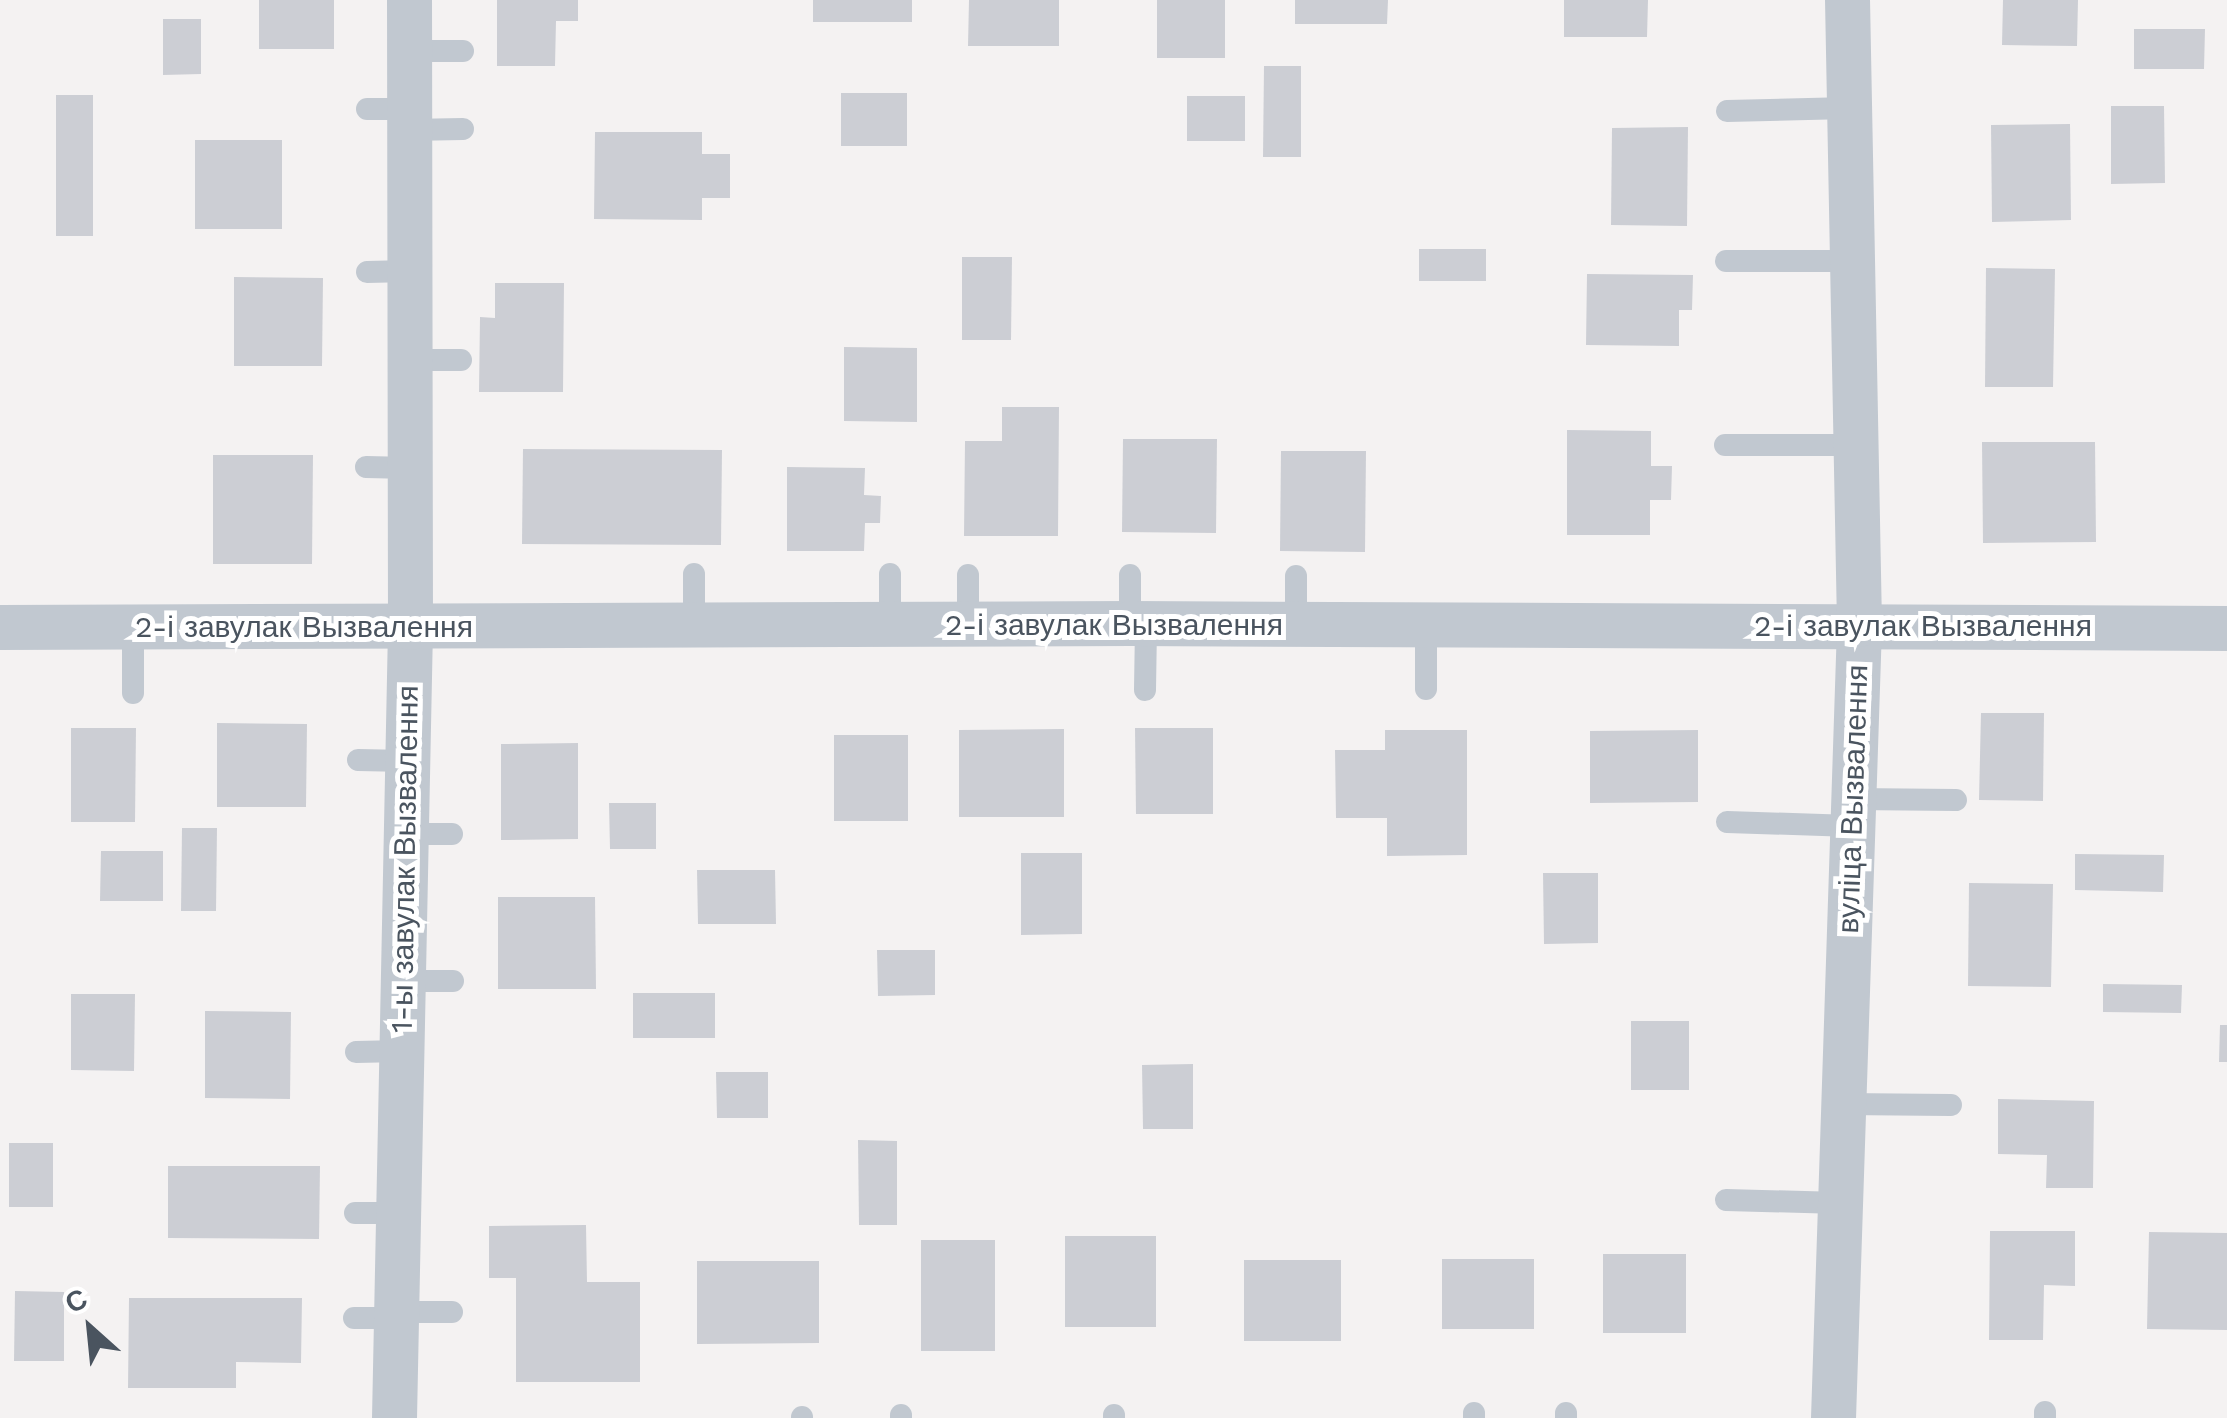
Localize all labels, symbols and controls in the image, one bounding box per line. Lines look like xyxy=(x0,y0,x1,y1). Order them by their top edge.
street label: 2-і завулак Вызвалення xyxy=(945,607,1283,643)
street label: 2-і завулак Вызвалення xyxy=(1754,608,2092,644)
street label: 2-і завулак Вызвалення xyxy=(135,609,473,645)
street label: вуліца Вызвалення xyxy=(1830,664,1876,934)
street label: 1-ы завулак Вызвалення xyxy=(384,685,426,1033)
north arrow xyxy=(40,1278,140,1378)
text: С xyxy=(60,1282,93,1320)

